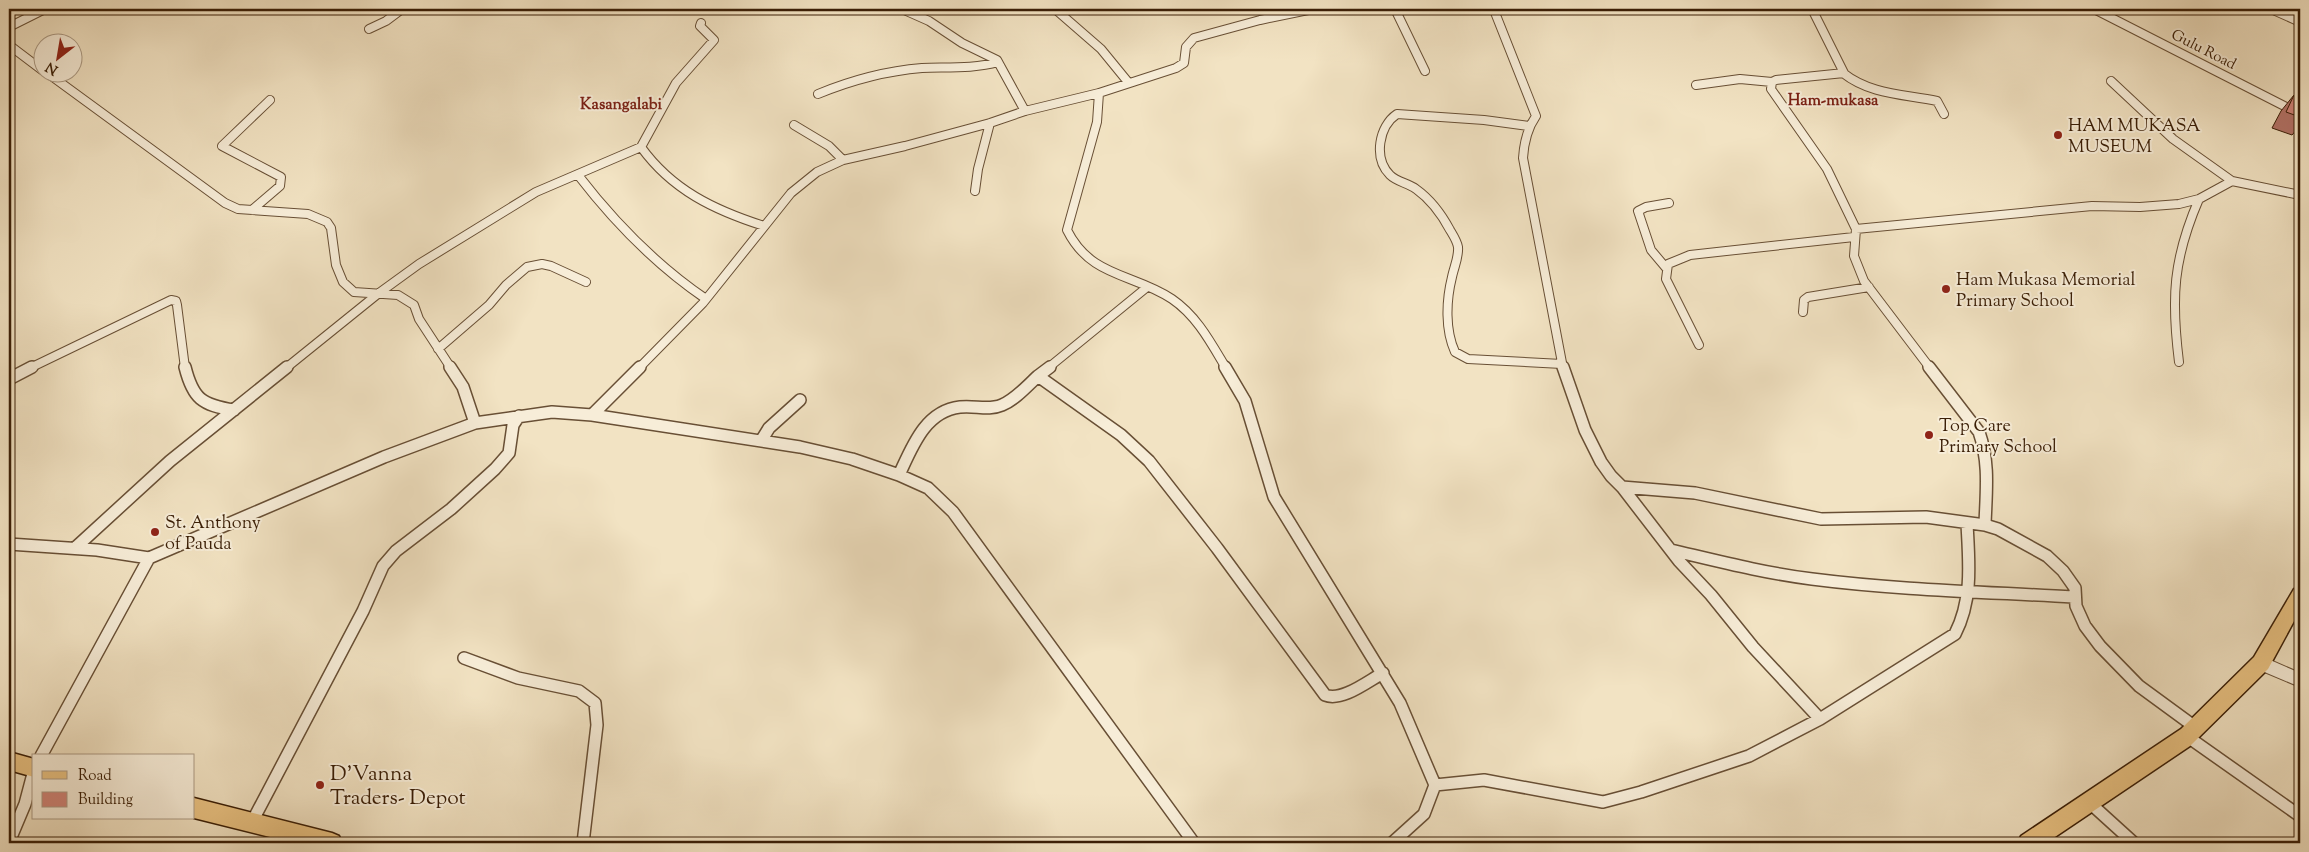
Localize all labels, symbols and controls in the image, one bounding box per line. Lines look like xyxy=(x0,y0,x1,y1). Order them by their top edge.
street label: Gulu Road xyxy=(2167,25,2240,76)
north arrow xyxy=(32,32,82,82)
text: N xyxy=(42,56,62,79)
district label: Ham-mukasa xyxy=(1788,90,1879,113)
district label: Kasangalabi xyxy=(580,94,662,117)
place label: HAM MUKASA MUSEUM xyxy=(2068,114,2201,161)
marker: HAM MUKASA MUSEUM xyxy=(2052,129,2064,141)
place label: Ham Mukasa Memorial Primary School xyxy=(1956,268,2136,315)
marker: Ham Mukasa Memorial Primary School xyxy=(1940,283,1952,295)
place label: Top Care Primary School xyxy=(1939,414,2057,461)
marker: Top Care Primary School xyxy=(1923,429,1935,441)
place label: St. Anthony of Pauda xyxy=(165,511,261,558)
marker: St. Anthony of Pauda xyxy=(149,526,161,538)
legend xyxy=(32,754,195,820)
place label: D'Vanna Traders- Depot xyxy=(330,760,466,814)
text: Road xyxy=(78,766,112,787)
marker: D'Vanna Traders- Depot xyxy=(314,779,326,791)
text: Building xyxy=(78,790,133,811)

